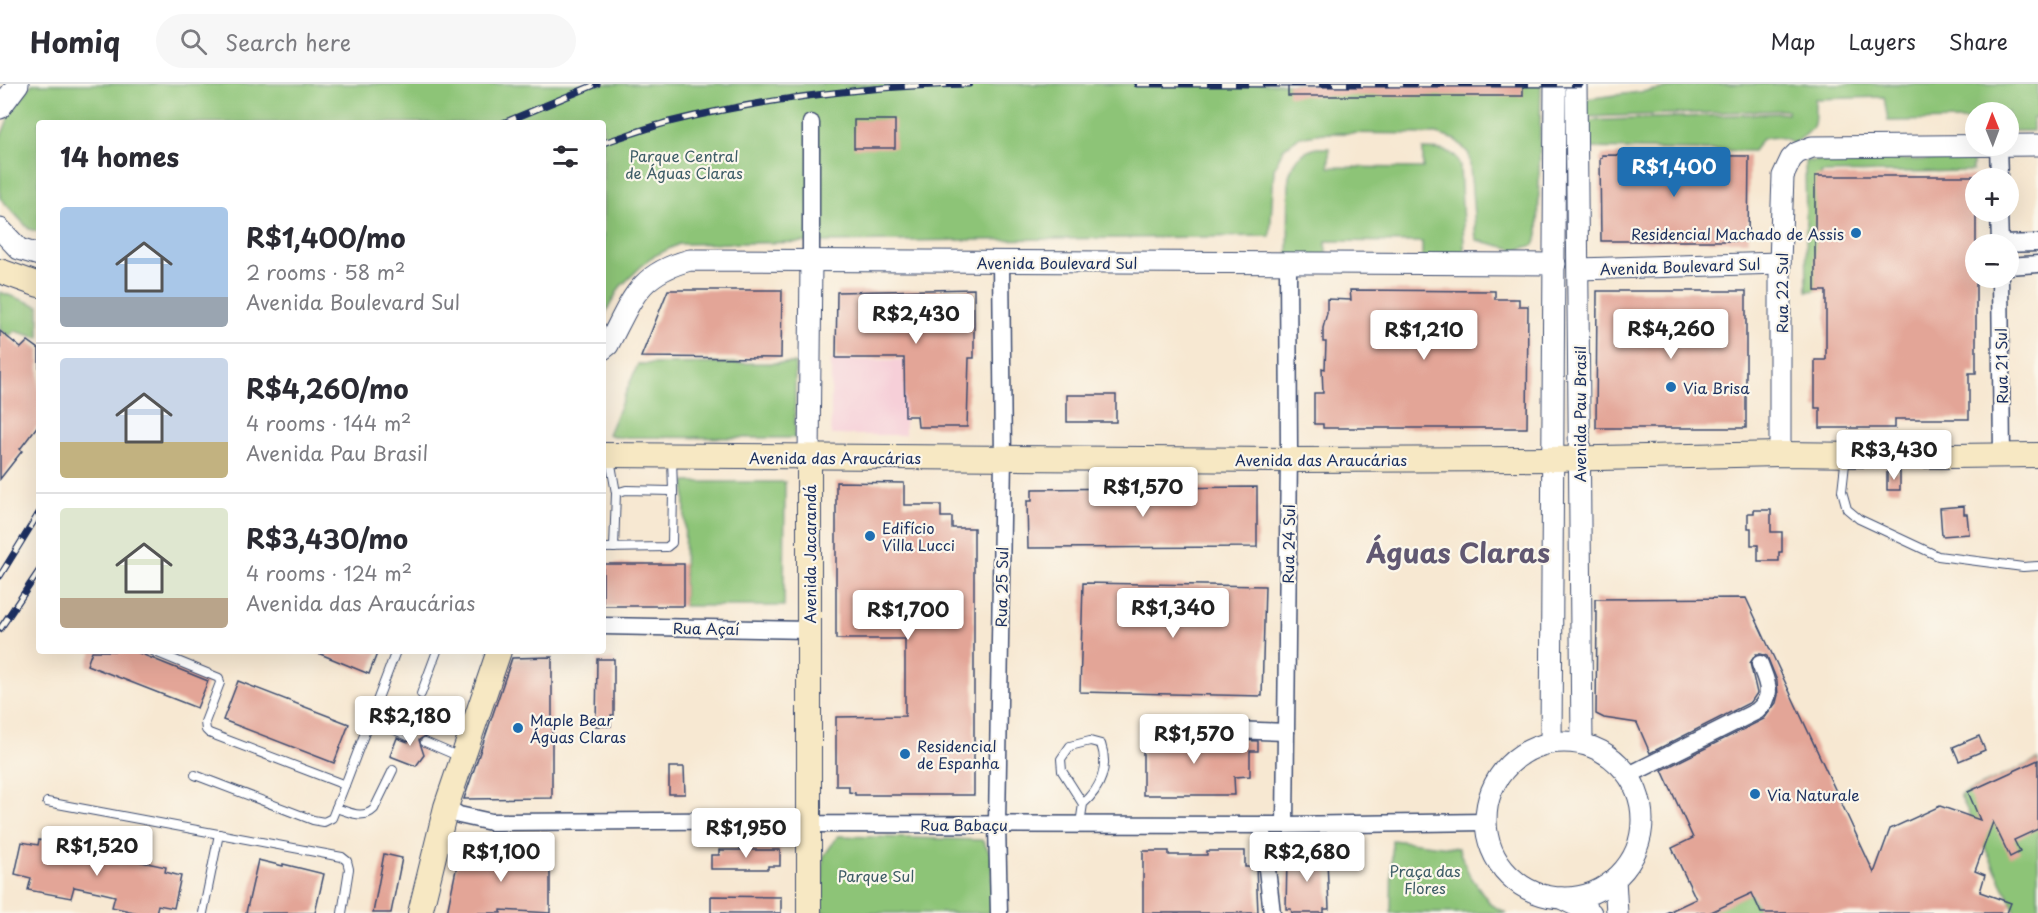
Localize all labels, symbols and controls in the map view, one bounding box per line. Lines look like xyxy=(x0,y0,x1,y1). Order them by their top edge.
search box xyxy=(156,14,576,68)
text: Homiq xyxy=(30,20,120,63)
icon: search xyxy=(177,25,210,58)
text: Search here xyxy=(225,25,351,58)
text: Map xyxy=(1771,25,1815,57)
text: Layers xyxy=(1848,25,1916,57)
text: Share xyxy=(1949,25,2008,57)
north arrow xyxy=(1965,102,2019,156)
map controls xyxy=(1965,102,2019,288)
text: 14 homes xyxy=(60,137,179,176)
icon: filters xyxy=(549,140,582,173)
park label: Parque Central de Águas Claras xyxy=(625,144,743,184)
pin: R$1,400 xyxy=(1619,147,1729,198)
text: R$1,400 xyxy=(1631,151,1717,181)
button: + xyxy=(1965,168,2019,222)
text: R$1,400/mo xyxy=(246,218,405,257)
place label: Residencial Machado de Assis xyxy=(1631,222,1844,245)
marker: Residencial Machado de Assis xyxy=(1849,226,1863,240)
icon: home xyxy=(108,231,180,303)
button: − xyxy=(1965,234,2019,288)
street label: Avenida Boulevard Sul xyxy=(977,251,1137,274)
street label: Avenida Boulevard Sul xyxy=(1599,252,1761,280)
street label: Rua 22 Sul xyxy=(1770,253,1793,333)
text: 2 rooms · 58 m² xyxy=(246,257,405,287)
text: Avenida Boulevard Sul xyxy=(246,287,460,317)
pin: R$2,430 xyxy=(861,294,971,345)
text: R$2,430 xyxy=(872,298,960,328)
pin: R$4,260 xyxy=(1616,309,1726,360)
pin: R$1,210 xyxy=(1369,310,1479,361)
text: R$4,260 xyxy=(1627,313,1715,343)
text: R$1,210 xyxy=(1384,314,1464,344)
street label: Rua 21 Sul xyxy=(1989,328,2013,404)
street label: Avenida Pau Brasil xyxy=(1568,346,1591,482)
text: R$4,260/mo xyxy=(246,369,408,408)
place label: Via Brisa xyxy=(1683,376,1750,399)
marker: Via Brisa xyxy=(1664,380,1678,394)
icon: home xyxy=(108,382,180,454)
text: 4 rooms · 144 m² xyxy=(246,408,411,438)
pin: R$3,430 xyxy=(1839,430,1949,481)
text: R$3,430 xyxy=(1850,434,1938,464)
text: Avenida Pau Brasil xyxy=(246,438,428,468)
street label: Avenida das Araucárias xyxy=(749,446,921,469)
street label: Avenida das Araucárias xyxy=(1235,448,1407,471)
pin: R$1,570 xyxy=(1088,467,1198,518)
text: R$1,570 xyxy=(1103,471,1183,501)
street label: Avenida Jacarandá xyxy=(798,484,821,624)
street label: Rua 24 Sul xyxy=(1276,504,1300,584)
place label: Edifício Villa Lucci xyxy=(882,516,955,556)
text: R$3,430/mo xyxy=(246,519,408,558)
marker: Edifício Villa Lucci xyxy=(863,529,877,543)
district label: Águas Claras xyxy=(1365,531,1550,572)
icon: home xyxy=(108,532,180,604)
street label: Rua 25 Sul xyxy=(989,547,1013,627)
text: 4 rooms · 124 m² xyxy=(246,558,412,588)
text: Avenida das Araucárias xyxy=(246,588,475,618)
pin: R$1,340 xyxy=(1118,588,1228,639)
pin: R$1,700 xyxy=(853,590,963,641)
text: R$1,340 xyxy=(1131,592,1215,622)
text: R$1,700 xyxy=(867,594,949,624)
street label: Rua Açaí xyxy=(673,616,740,640)
pin: R$2,180 xyxy=(355,696,465,747)
text: R$2,180 xyxy=(369,700,451,730)
place label: Maple Bear Águas Claras xyxy=(530,708,626,748)
pin: R$1,570 xyxy=(1139,714,1249,765)
text: R$1,570 xyxy=(1154,718,1234,748)
marker: Maple Bear Águas Claras xyxy=(511,721,525,735)
place label: Residencial de Espanha xyxy=(917,734,1000,774)
marker: Residencial de Espanha xyxy=(898,747,912,761)
place label: Via Naturale xyxy=(1767,783,1860,806)
marker: Via Naturale xyxy=(1748,787,1762,801)
pin: R$1,950 xyxy=(691,808,801,859)
text: R$1,950 xyxy=(706,812,786,842)
street label: Rua Babaçu xyxy=(920,813,1008,836)
pin: R$1,520 xyxy=(42,826,152,877)
text: R$1,520 xyxy=(56,830,138,860)
pin: R$1,100 xyxy=(446,832,556,883)
pin: R$2,680 xyxy=(1252,832,1362,883)
text: R$1,100 xyxy=(462,836,540,866)
text: R$2,680 xyxy=(1264,836,1350,866)
park label: Praça das Flores xyxy=(1389,859,1461,899)
park label: Parque Sul xyxy=(838,864,914,887)

